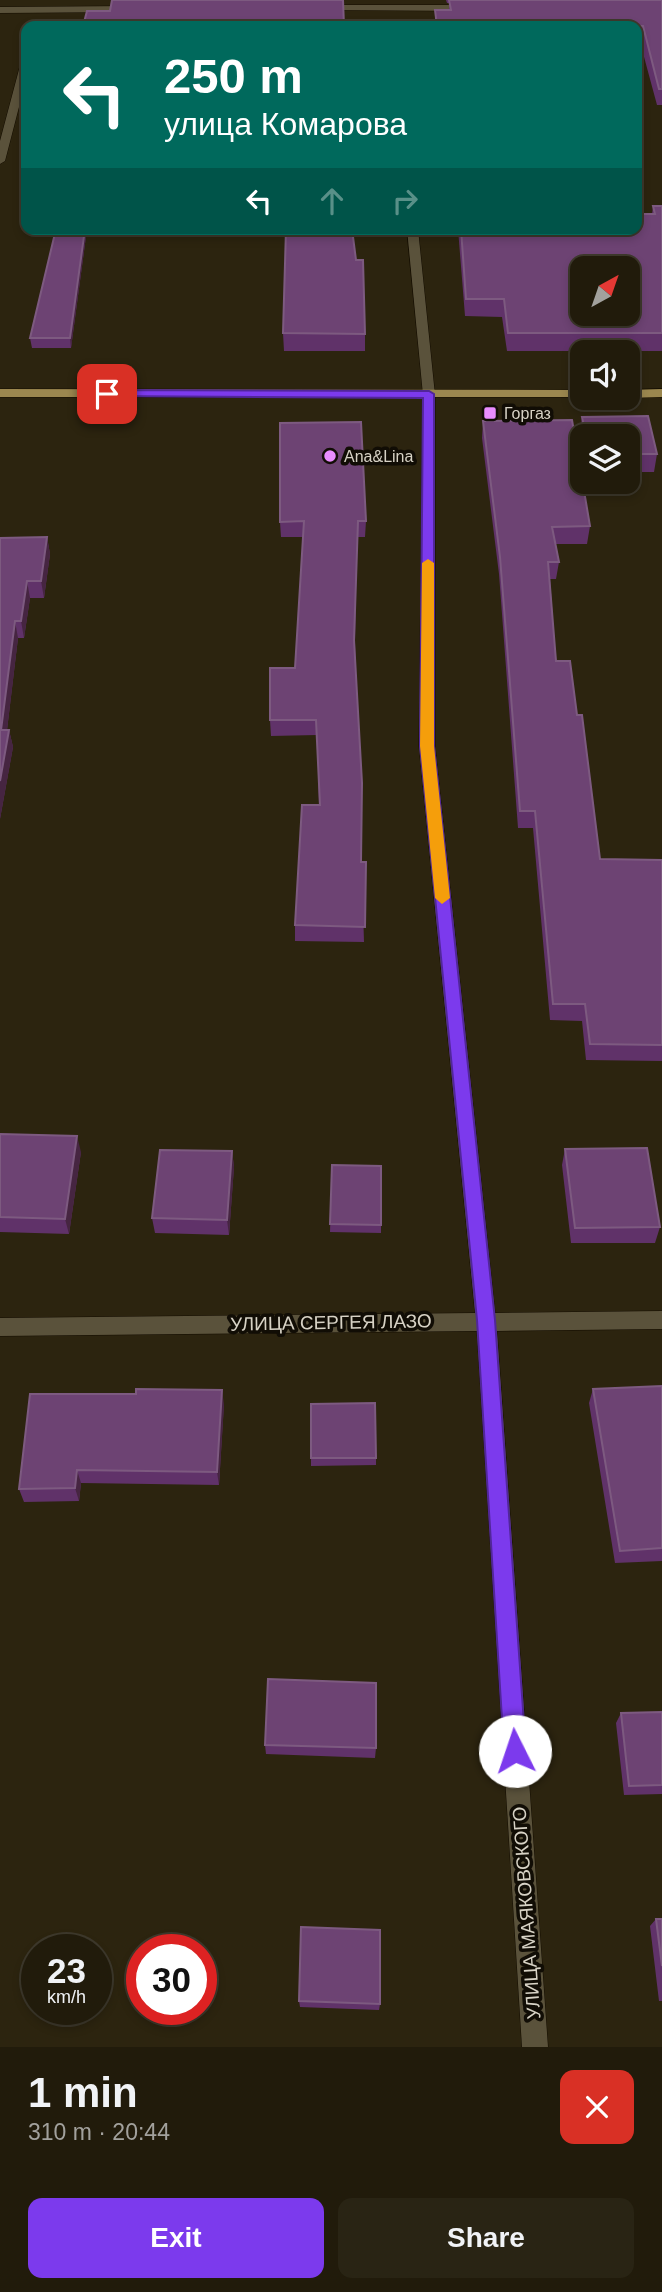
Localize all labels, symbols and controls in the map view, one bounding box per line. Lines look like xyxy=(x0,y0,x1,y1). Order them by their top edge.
icon: left xyxy=(49,49,140,140)
text: 250 m xyxy=(164,49,303,103)
text: улица Комарова xyxy=(164,106,407,142)
icon: left xyxy=(240,182,278,220)
icon: ahead xyxy=(313,182,351,220)
icon: right xyxy=(386,182,424,220)
north arrow xyxy=(570,256,640,326)
map controls xyxy=(570,256,640,494)
button: sound xyxy=(570,340,640,410)
pin xyxy=(77,364,137,424)
icon: arrive xyxy=(88,375,126,413)
marker: Горгаз xyxy=(482,405,498,421)
place label: Горгаз xyxy=(504,405,551,422)
button: layers xyxy=(570,424,640,494)
marker: Ana&Lina xyxy=(322,448,338,464)
place label: Ana&Lina xyxy=(344,448,413,465)
street label: УЛИЦА СЕРГЕЯ ЛАЗО xyxy=(230,1310,432,1335)
position arrow xyxy=(478,1714,552,1788)
street label: УЛИЦА МАЯКОВСКОГО xyxy=(509,1806,544,2020)
speed limit sign: 30 xyxy=(126,1934,217,2025)
text: 23 xyxy=(47,1951,86,1990)
text: km/h xyxy=(47,1987,86,2007)
text: 1 min xyxy=(28,2069,138,2116)
button: close xyxy=(560,2070,634,2144)
text: 310 m · 20:44 xyxy=(28,2119,170,2145)
button: Exit xyxy=(28,2198,324,2278)
button: Share xyxy=(338,2198,634,2278)

